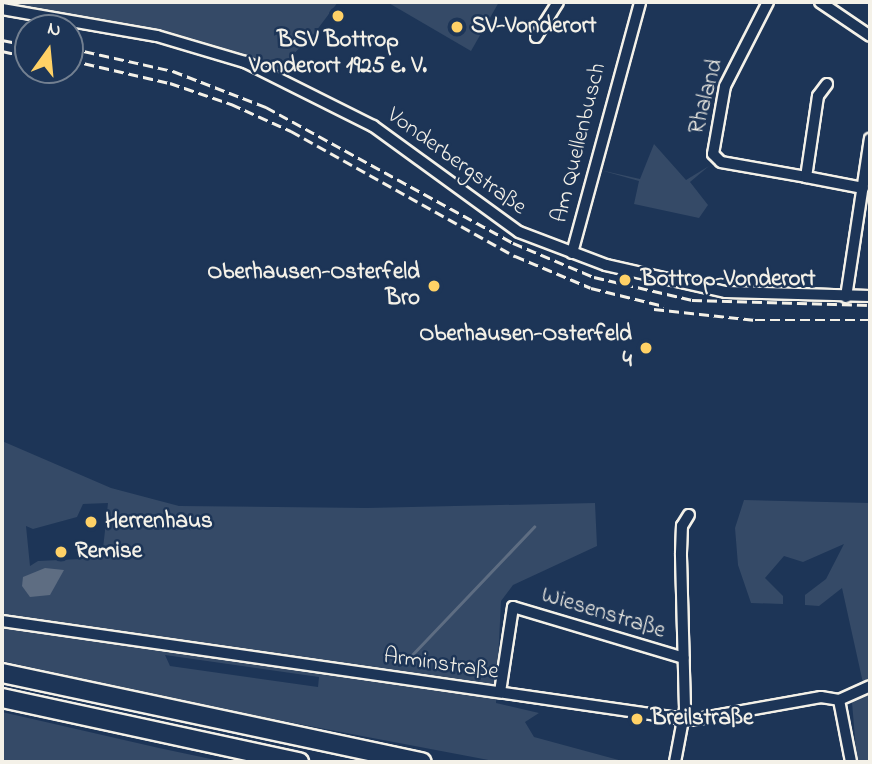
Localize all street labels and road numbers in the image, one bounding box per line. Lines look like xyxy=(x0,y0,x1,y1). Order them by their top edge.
street label: Rhaland xyxy=(684,56,730,138)
street label: Am Quellenbusch xyxy=(547,60,613,226)
street label: Vonderbergstraße xyxy=(381,102,531,222)
street label: Wiesenstraße xyxy=(538,582,668,646)
street label: Arminstraße xyxy=(382,643,500,687)

